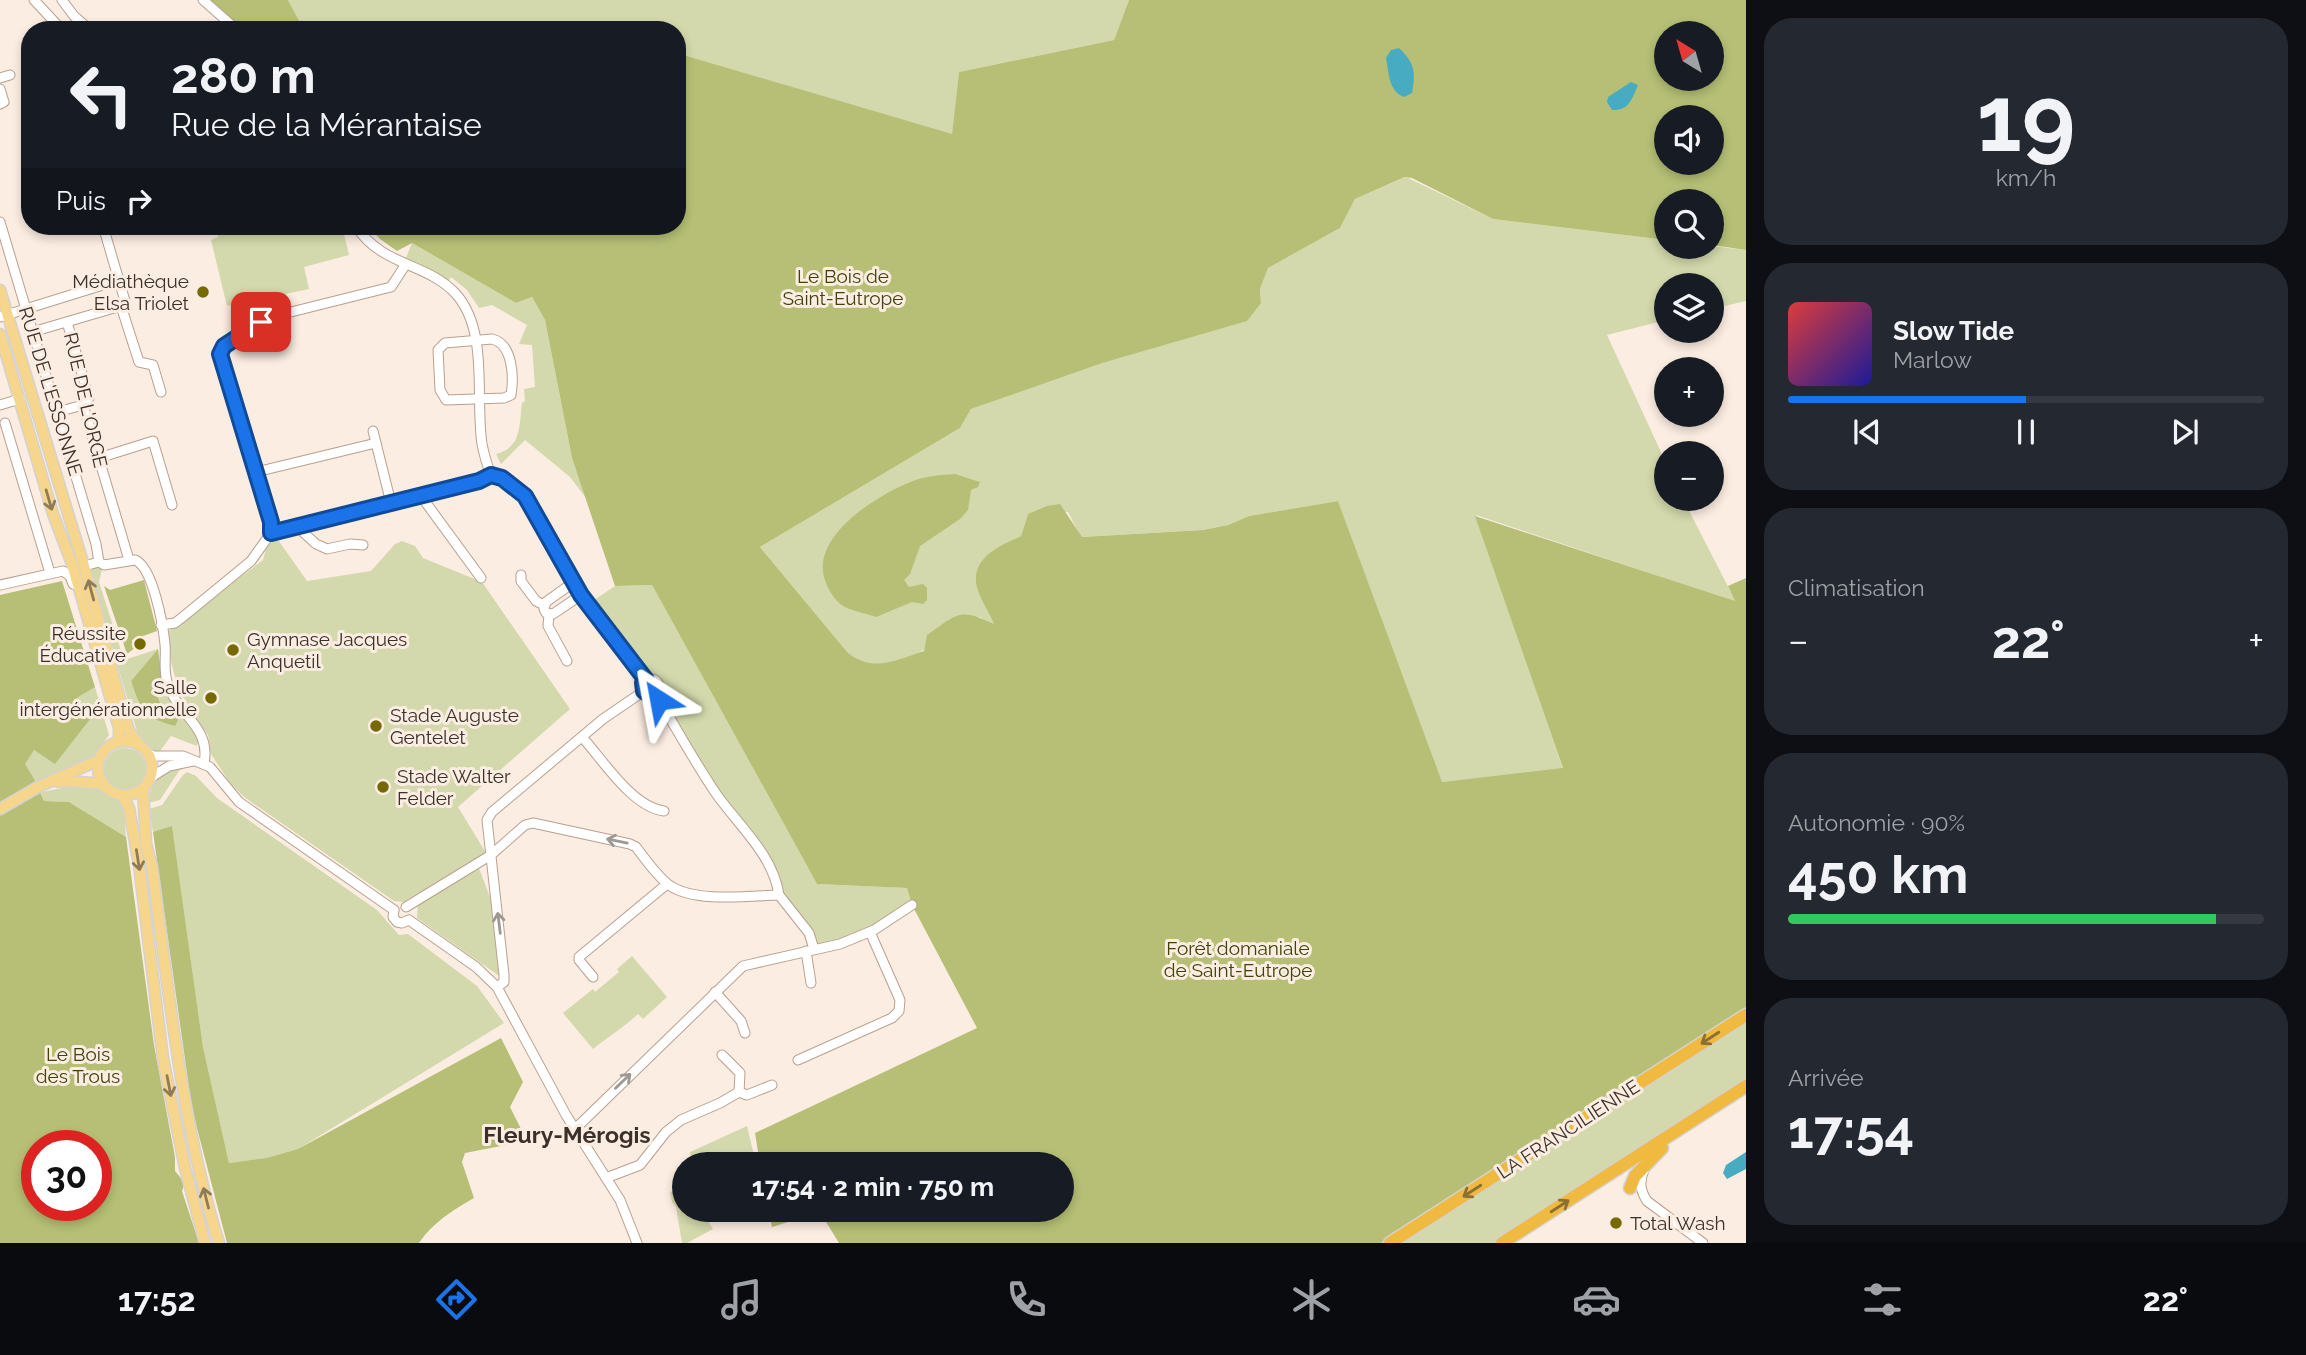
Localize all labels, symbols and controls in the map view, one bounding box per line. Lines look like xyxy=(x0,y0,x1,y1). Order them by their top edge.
north arrow xyxy=(1654,21,1724,91)
map controls xyxy=(1654,21,1724,511)
text: 280 m xyxy=(171,47,316,104)
icon: left xyxy=(56,49,147,140)
text: 19 xyxy=(1977,65,2075,172)
button: sound xyxy=(1654,105,1724,175)
text: Rue de la Mérantaise xyxy=(171,106,482,143)
text: km/h xyxy=(1996,164,2056,191)
icon: right xyxy=(120,182,158,220)
text: Puis xyxy=(56,186,106,216)
button: search xyxy=(1654,189,1724,259)
park label: Le Bois de Saint-Eutrope xyxy=(783,265,903,309)
place label: Médiathèque Elsa Triolet xyxy=(72,270,190,314)
button: layers xyxy=(1654,273,1724,343)
marker: Médiathèque Elsa Triolet xyxy=(195,284,211,300)
pin xyxy=(231,292,291,352)
icon: arrive xyxy=(242,303,280,341)
street label: RUE DE L'ESSONNE xyxy=(15,304,87,478)
text: Slow Tide xyxy=(1893,316,2014,346)
street label: RUE DE L'ORGE xyxy=(60,330,112,470)
text: Marlow xyxy=(1893,346,1972,373)
button: + xyxy=(1654,357,1724,427)
icon: previous xyxy=(1848,413,1886,451)
icon: pause xyxy=(2007,413,2045,451)
icon: next xyxy=(2166,413,2204,451)
button: − xyxy=(1654,441,1724,511)
one-way arrow xyxy=(44,489,57,511)
text: Climatisation xyxy=(1788,574,1925,601)
one-way arrow xyxy=(84,579,97,602)
text: 22° xyxy=(1992,609,2065,670)
text: − xyxy=(1788,618,1808,663)
text: + xyxy=(2248,618,2264,663)
place label: Réussite Éducative xyxy=(39,622,126,666)
place label: Gymnase Jacques Anquetil xyxy=(247,628,407,672)
marker: Réussite Éducative xyxy=(132,636,148,652)
marker: Gymnase Jacques Anquetil xyxy=(225,642,241,658)
position arrow xyxy=(622,663,696,737)
place label: Salle intergénérationnelle xyxy=(19,676,197,720)
marker: Salle intergénérationnelle xyxy=(203,690,219,706)
place label: Stade Auguste Gentelet xyxy=(390,704,519,748)
marker: Stade Auguste Gentelet xyxy=(368,718,384,734)
place label: Stade Walter Felder xyxy=(397,765,511,809)
marker: Stade Walter Felder xyxy=(375,779,391,795)
text: Autonomie · 90% xyxy=(1788,809,1965,836)
one-way arrow xyxy=(606,834,629,848)
text: 450 km xyxy=(1788,844,1968,905)
one-way arrow xyxy=(132,849,145,871)
one-way arrow xyxy=(492,912,505,935)
park label: Forêt domaniale de Saint-Eutrope xyxy=(1164,937,1312,981)
one-way arrow xyxy=(1700,1032,1720,1046)
park label: Le Bois des Trous xyxy=(36,1043,120,1087)
text: Arrivée xyxy=(1788,1064,1864,1091)
one-way arrow xyxy=(614,1073,631,1090)
one-way arrow xyxy=(162,1074,176,1097)
street label: LA FRANCILIENNE xyxy=(1493,1075,1643,1183)
text: 17:54 xyxy=(1788,1099,1914,1160)
district label: Fleury-Mérogis xyxy=(483,1121,651,1148)
speed limit sign: 30 xyxy=(21,1130,112,1221)
text: 17:54 · 2 min · 750 m xyxy=(752,1172,994,1202)
one-way arrow xyxy=(1462,1184,1482,1198)
one-way arrow xyxy=(199,1187,212,1210)
one-way arrow xyxy=(1550,1199,1569,1213)
place label: Total Wash xyxy=(1630,1212,1726,1234)
marker: Total Wash xyxy=(1608,1215,1624,1231)
icon: directions xyxy=(432,1275,481,1324)
icon: music xyxy=(717,1275,766,1324)
icon: phone xyxy=(1002,1275,1051,1324)
icon: climate xyxy=(1287,1275,1336,1324)
icon: car xyxy=(1572,1275,1621,1324)
icon: filters xyxy=(1858,1275,1907,1324)
text: 17:52 xyxy=(118,1281,196,1318)
text: 22° xyxy=(2143,1281,2188,1318)

